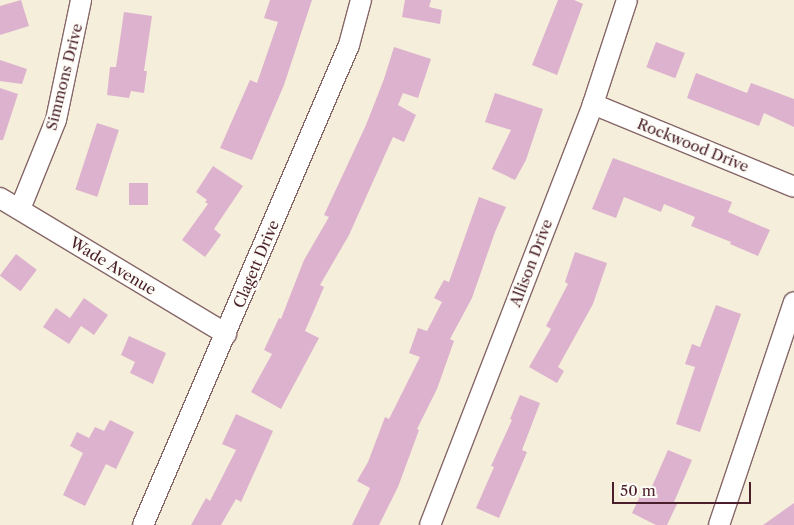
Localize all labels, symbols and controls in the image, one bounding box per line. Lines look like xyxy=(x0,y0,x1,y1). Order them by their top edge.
street label: Simmons Drive xyxy=(42,22,86,132)
street label: Rockwood Drive xyxy=(635,114,751,176)
street label: Clagett Drive xyxy=(229,217,283,311)
street label: Allison Drive xyxy=(506,217,556,309)
street label: Wade Avenue xyxy=(66,233,160,299)
scale bar xyxy=(614,472,753,504)
text: 50 m xyxy=(620,481,656,500)

